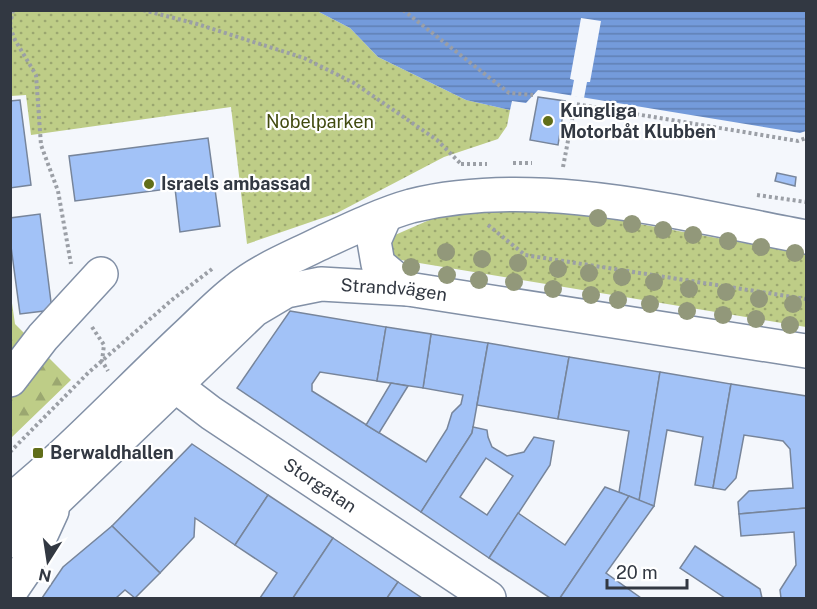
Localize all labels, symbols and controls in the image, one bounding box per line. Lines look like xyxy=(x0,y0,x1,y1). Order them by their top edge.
place label: Kungliga Motorbåt Klubben xyxy=(560,100,716,142)
park label: Nobelparken xyxy=(266,111,374,132)
marker: Kungliga Motorbåt Klubben xyxy=(541,114,555,128)
place label: Israels ambassad xyxy=(161,173,310,194)
marker: Israels ambassad xyxy=(142,177,156,191)
street label: Strandvägen xyxy=(340,274,449,305)
place label: Berwaldhallen xyxy=(50,442,174,463)
marker: Berwaldhallen xyxy=(31,446,45,460)
street label: Storgatan xyxy=(280,453,361,517)
north arrow xyxy=(18,531,78,591)
scale bar xyxy=(607,552,686,590)
text: 20 m xyxy=(616,562,658,583)
text: N xyxy=(37,565,53,586)

